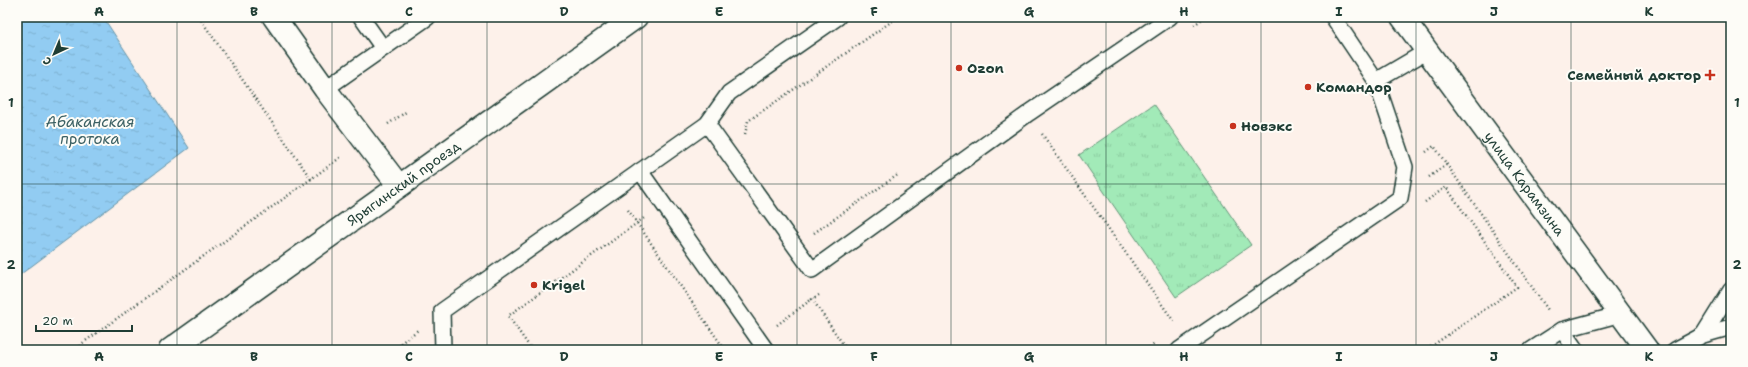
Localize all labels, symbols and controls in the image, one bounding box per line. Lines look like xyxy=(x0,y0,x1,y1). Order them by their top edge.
text: A xyxy=(94,3,104,20)
text: B xyxy=(250,3,258,20)
text: C xyxy=(405,3,413,20)
text: D xyxy=(559,3,569,20)
text: E xyxy=(715,3,724,20)
text: F xyxy=(870,3,878,20)
text: G xyxy=(1024,3,1035,20)
text: H xyxy=(1179,3,1189,20)
text: I xyxy=(1335,3,1343,20)
text: J xyxy=(1490,3,1498,20)
text: K xyxy=(1645,3,1654,20)
north arrow xyxy=(34,34,74,74)
text: С xyxy=(40,53,55,69)
place label: Ozon xyxy=(967,59,1004,77)
marker: Ozon xyxy=(954,63,964,73)
place label: Семейный доктор xyxy=(1567,66,1701,84)
marker: Семейный доктор xyxy=(1704,69,1716,81)
place label: Командор xyxy=(1316,78,1392,96)
marker: Командор xyxy=(1303,82,1313,92)
text: 1 xyxy=(8,94,14,111)
text: 1 xyxy=(1734,94,1740,111)
water label: Абаканская протока xyxy=(46,112,134,149)
place label: Новэкс xyxy=(1241,117,1292,135)
marker: Новэкс xyxy=(1228,121,1238,131)
street label: улица Карамзина xyxy=(1480,128,1569,240)
street label: Ярыгинский проезд xyxy=(343,137,464,230)
text: 2 xyxy=(6,256,16,273)
text: 2 xyxy=(1732,256,1742,273)
place label: Krigel xyxy=(542,276,585,294)
marker: Krigel xyxy=(529,280,539,290)
scale bar xyxy=(36,307,132,333)
text: 20 m xyxy=(42,313,73,329)
text: A xyxy=(94,348,104,365)
text: B xyxy=(250,348,258,365)
text: C xyxy=(405,348,413,365)
text: D xyxy=(559,348,569,365)
text: E xyxy=(715,348,724,365)
text: F xyxy=(870,348,878,365)
text: G xyxy=(1024,348,1035,365)
text: H xyxy=(1179,348,1189,365)
text: I xyxy=(1335,348,1343,365)
text: J xyxy=(1490,348,1498,365)
text: K xyxy=(1645,348,1654,365)

